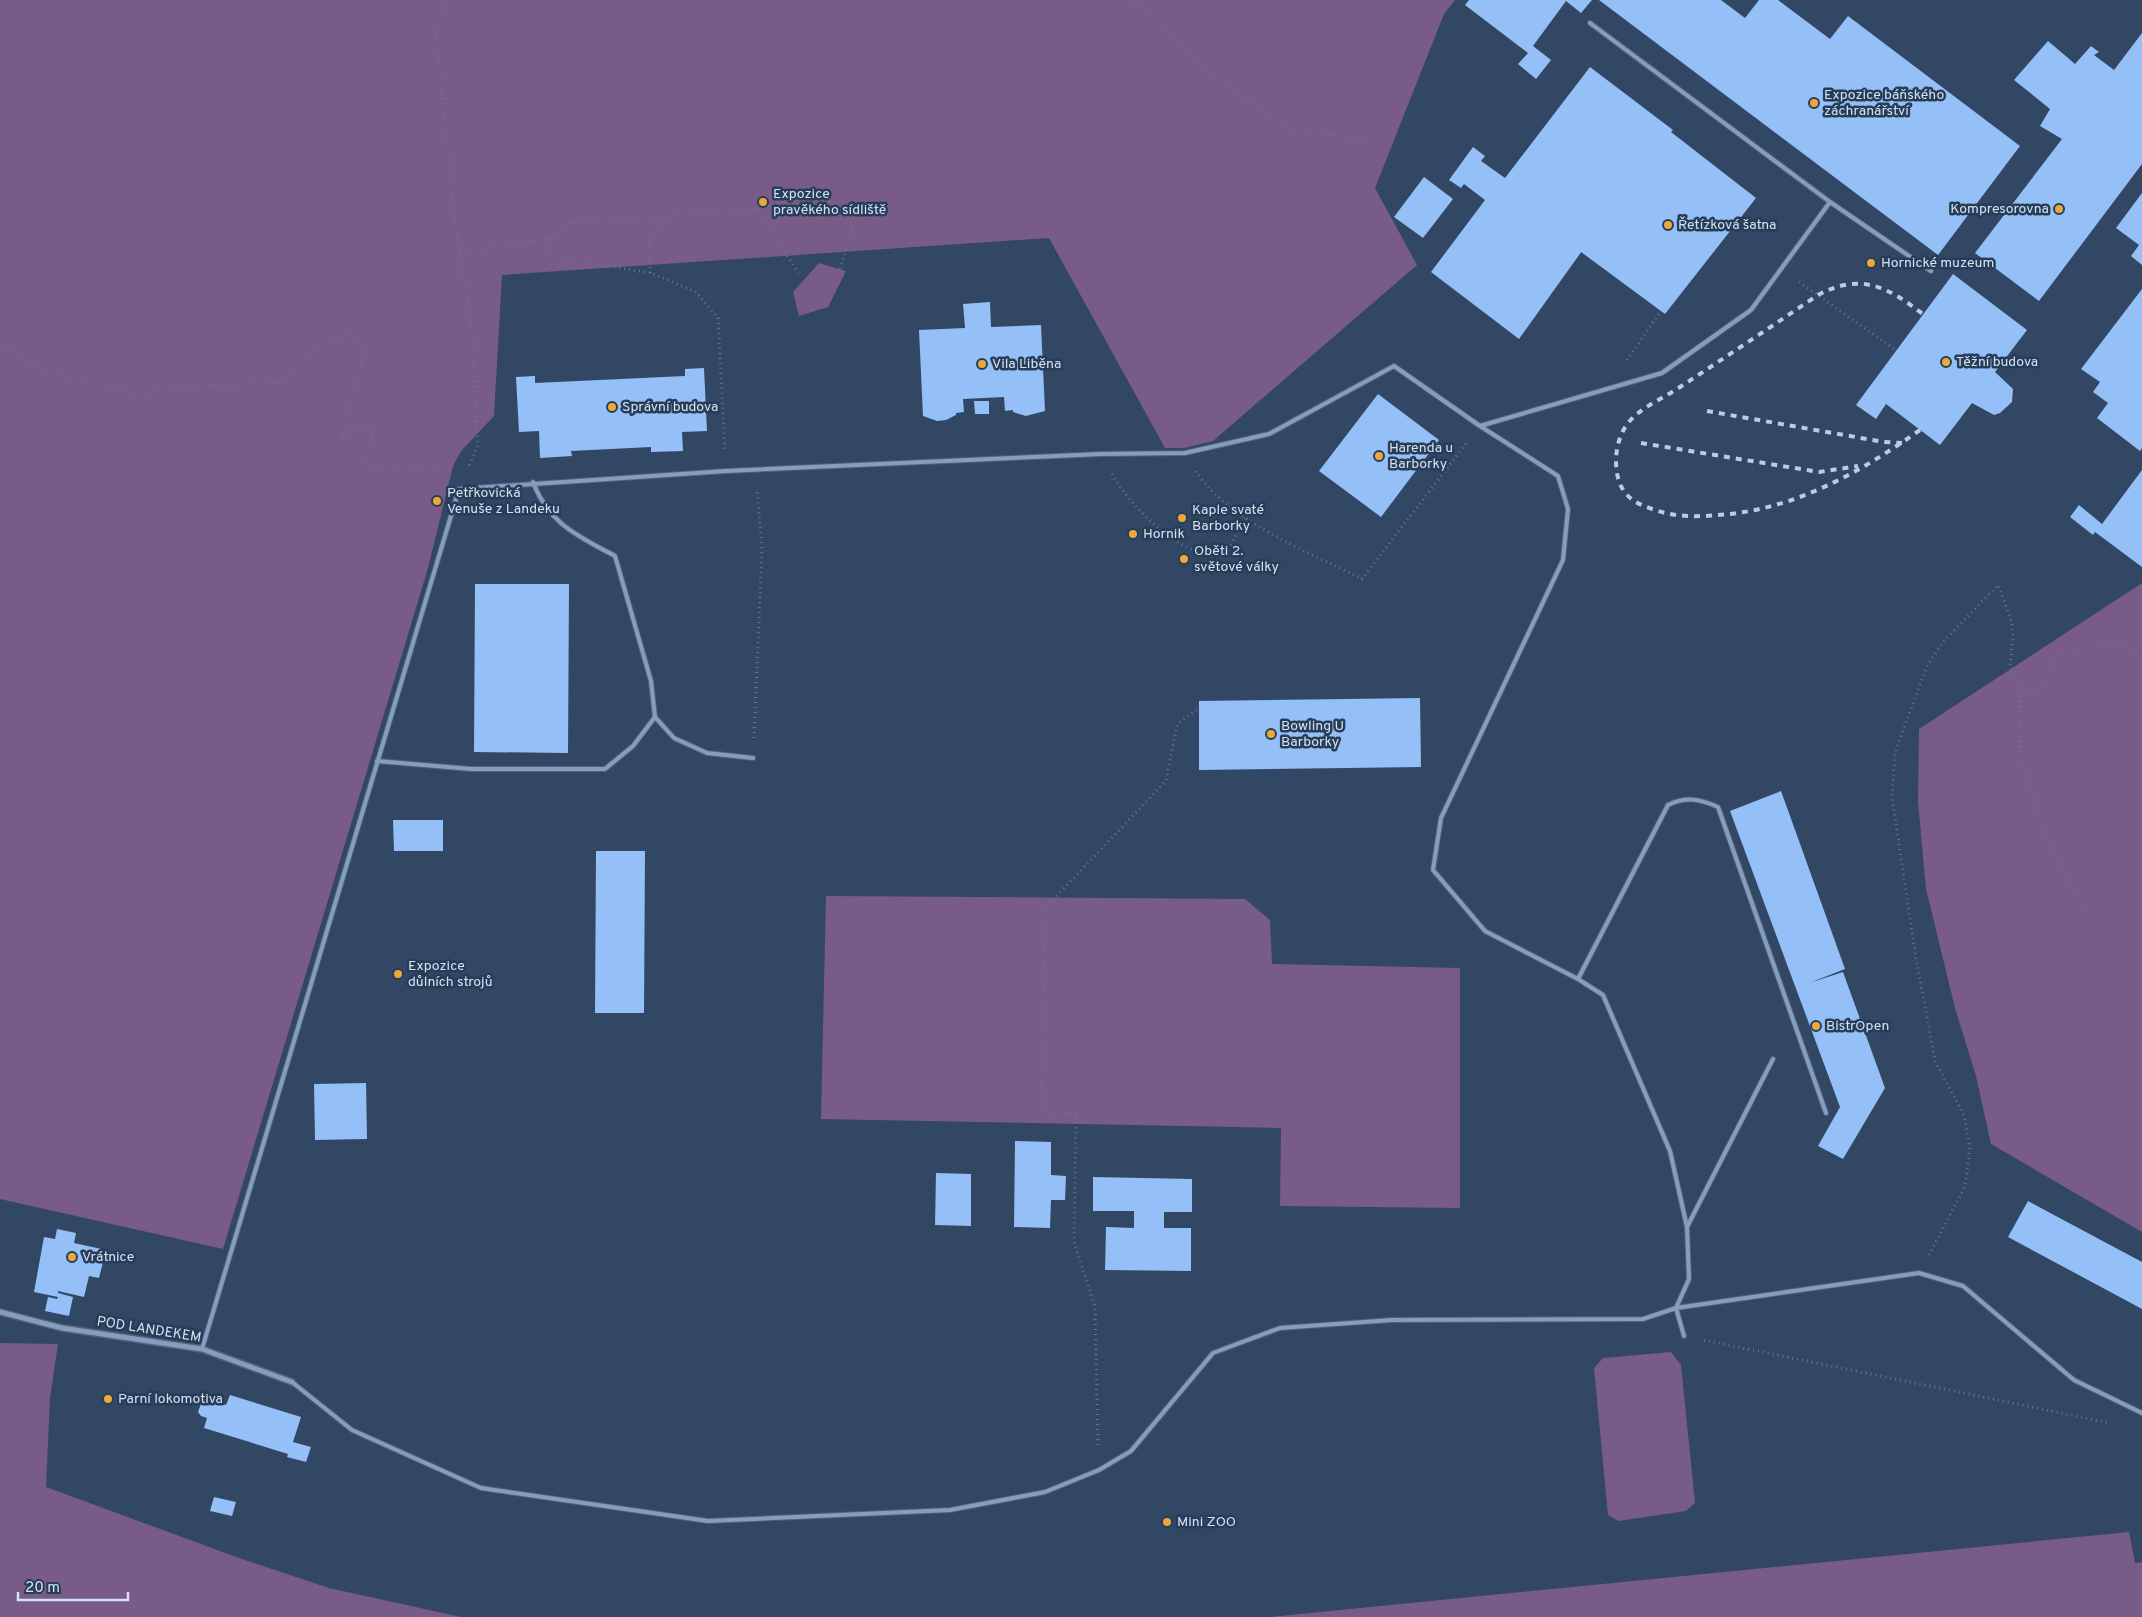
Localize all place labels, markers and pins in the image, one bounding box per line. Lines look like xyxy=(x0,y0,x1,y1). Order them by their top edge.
place label: Expozice báňského záchranářství xyxy=(1824,87,1944,120)
marker: Expozice báňského záchranářství xyxy=(1808,97,1820,109)
place label: Expozice pravěkého sídliště xyxy=(773,186,886,219)
marker: Expozice pravěkého sídliště xyxy=(757,196,769,208)
place label: Kompresorovna xyxy=(1950,201,2049,218)
marker: Kompresorovna xyxy=(2053,203,2065,215)
place label: Řetízková šatna xyxy=(1678,216,1776,234)
marker: Řetízková šatna xyxy=(1662,219,1674,231)
place label: Hornické muzeum xyxy=(1881,255,1994,272)
marker: Hornické muzeum xyxy=(1865,257,1877,269)
place label: Těžní budova xyxy=(1956,354,2038,371)
place label: Vila Liběna xyxy=(992,356,1061,373)
marker: Těžní budova xyxy=(1940,356,1952,368)
marker: Vila Liběna xyxy=(976,358,988,370)
place label: Správní budova xyxy=(622,399,718,416)
marker: Správní budova xyxy=(606,401,618,413)
place label: Harenda u Barborky xyxy=(1389,440,1453,473)
marker: Harenda u Barborky xyxy=(1373,450,1385,462)
place label: Petřkovická Venuše z Landeku xyxy=(447,485,560,518)
marker: Petřkovická Venuše z Landeku xyxy=(431,495,443,507)
place label: Kaple svaté Barborky xyxy=(1192,502,1264,535)
marker: Kaple svaté Barborky xyxy=(1176,512,1188,524)
place label: Hornik xyxy=(1143,526,1185,543)
marker: Hornik xyxy=(1127,528,1139,540)
place label: Oběti 2. světové války xyxy=(1194,543,1279,576)
marker: Oběti 2. světové války xyxy=(1178,553,1190,565)
place label: Bowling U Barborky xyxy=(1281,718,1344,751)
marker: Bowling U Barborky xyxy=(1265,728,1277,740)
place label: Expozice důlních strojů xyxy=(408,958,493,991)
marker: Expozice důlních strojů xyxy=(392,968,404,980)
place label: BistrOpen xyxy=(1826,1018,1889,1035)
marker: BistrOpen xyxy=(1810,1020,1822,1032)
place label: Vrátnice xyxy=(82,1249,134,1266)
marker: Vrátnice xyxy=(66,1251,78,1263)
place label: Parní lokomotiva xyxy=(118,1391,223,1408)
marker: Parní lokomotiva xyxy=(102,1393,114,1405)
place label: Mini ZOO xyxy=(1177,1514,1236,1531)
marker: Mini ZOO xyxy=(1161,1516,1173,1528)

